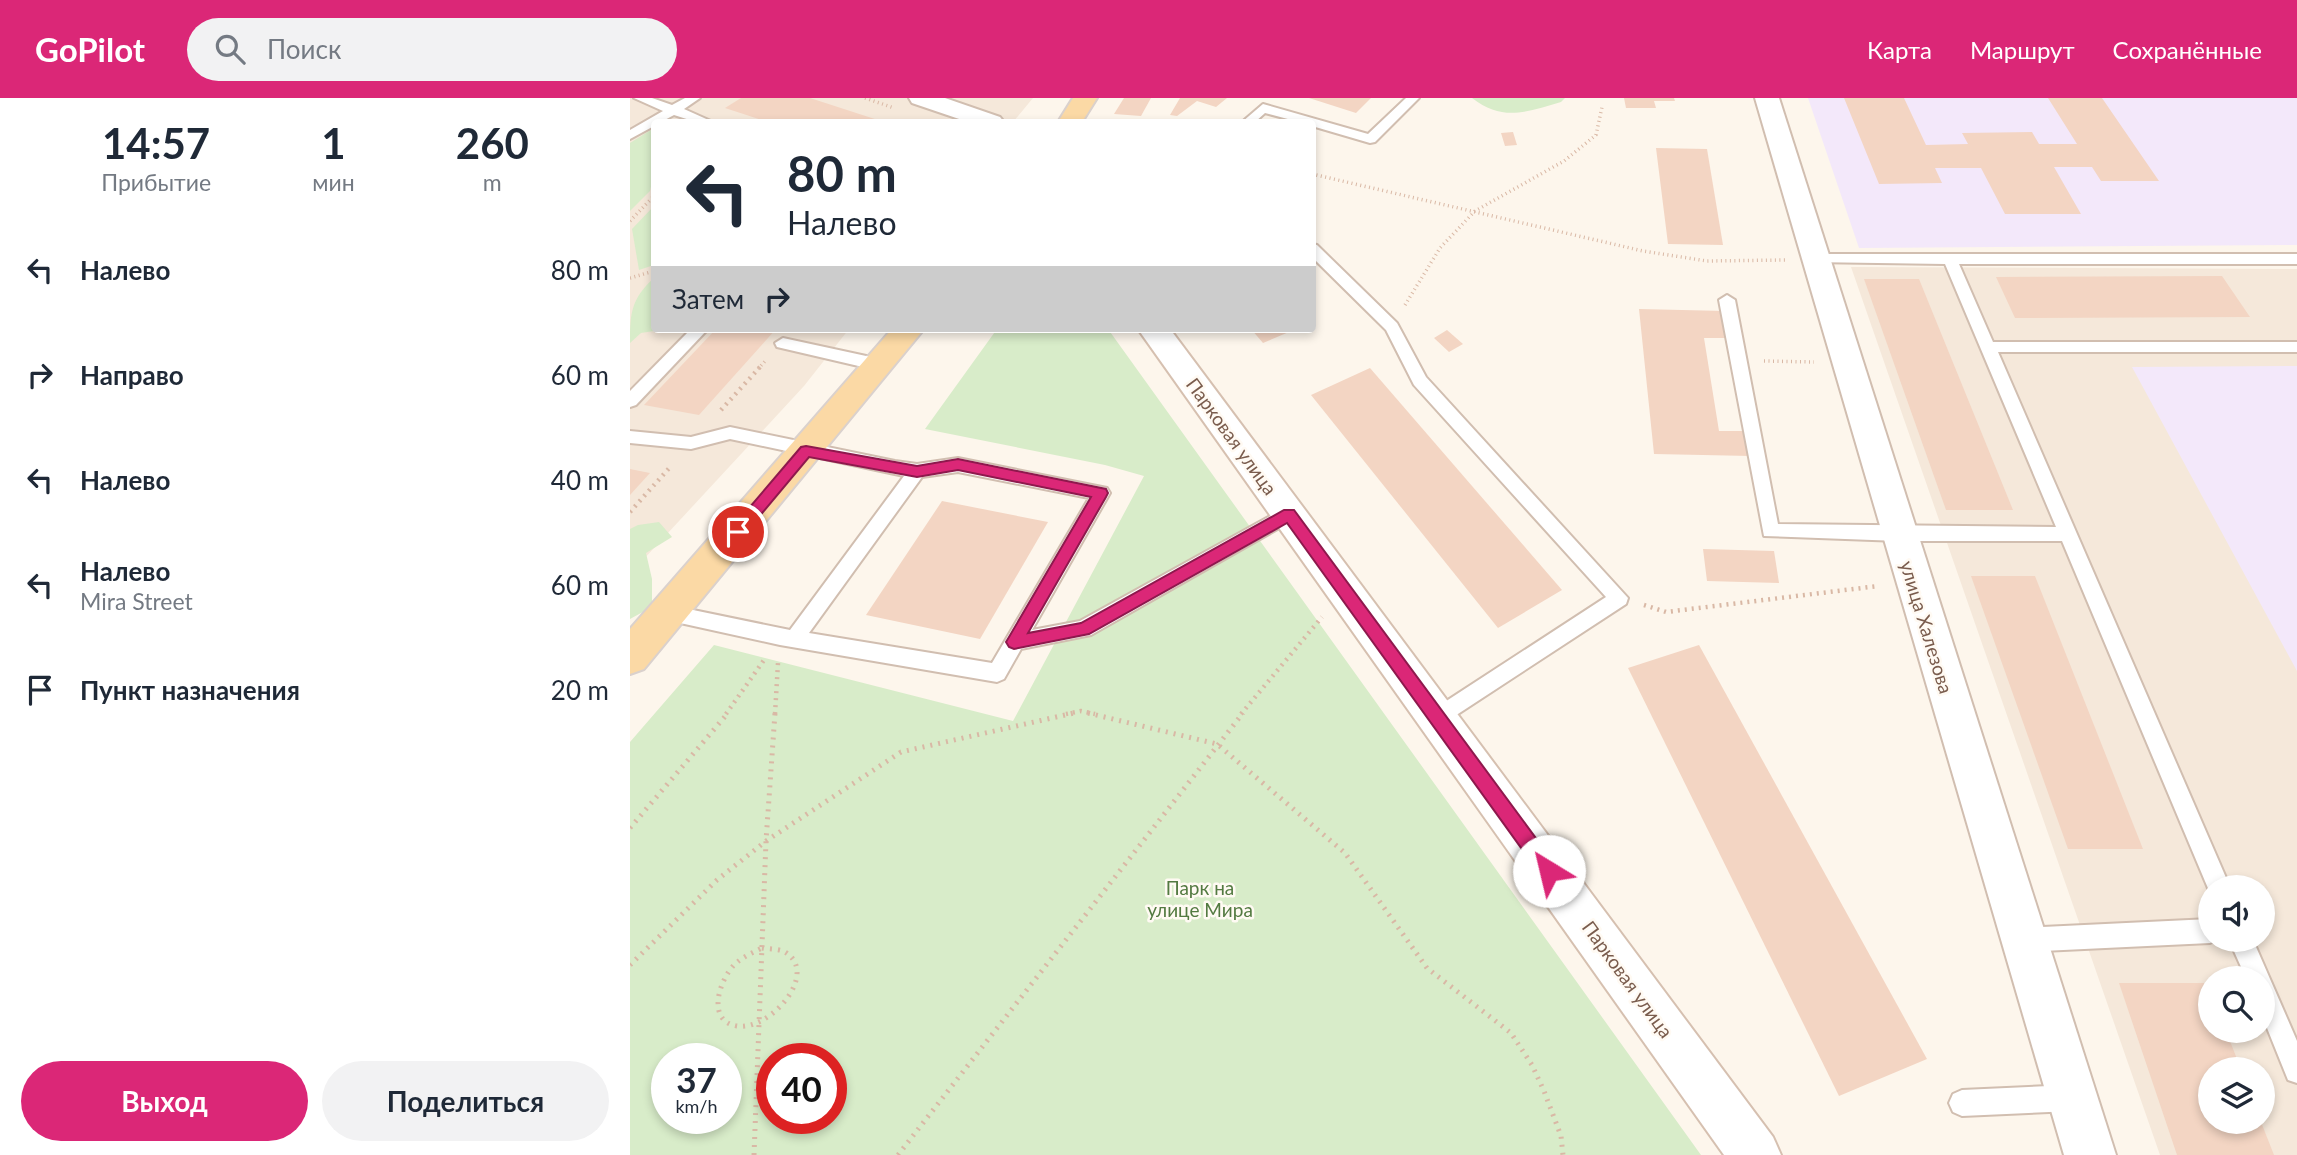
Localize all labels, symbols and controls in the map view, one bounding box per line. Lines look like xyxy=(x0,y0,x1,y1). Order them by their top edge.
search box xyxy=(187,18,677,81)
text: GoPilot xyxy=(35,29,145,69)
icon: search xyxy=(211,30,249,68)
text: Поиск xyxy=(267,33,341,65)
text: Карта xyxy=(1867,35,1932,64)
text: Маршрут xyxy=(1970,35,2075,64)
text: Сохранённые xyxy=(2113,35,2262,64)
text: 14:57 xyxy=(102,118,210,168)
text: 1 xyxy=(321,118,346,168)
text: 260 xyxy=(456,118,529,168)
text: 80 m xyxy=(787,144,897,202)
icon: left xyxy=(672,147,763,238)
text: Прибытие xyxy=(101,168,211,196)
text: мин xyxy=(312,168,355,196)
text: m xyxy=(483,168,502,196)
text: Налево xyxy=(787,203,897,242)
icon: left xyxy=(21,251,59,289)
text: Налево xyxy=(80,254,170,286)
text: 80 m xyxy=(551,254,609,286)
icon: right xyxy=(758,280,796,318)
text: Затем xyxy=(672,283,744,315)
icon: right xyxy=(21,356,59,394)
text: Направо xyxy=(80,359,184,391)
text: 60 m xyxy=(551,359,609,391)
street label: Парковая улица xyxy=(1182,373,1282,499)
icon: left xyxy=(21,461,59,499)
text: Налево xyxy=(80,464,170,496)
text: 40 m xyxy=(551,464,609,496)
pin xyxy=(708,502,768,562)
icon: arrive xyxy=(719,513,757,551)
text: Налево xyxy=(80,555,170,587)
street label: улица Халезова xyxy=(1896,558,1958,696)
icon: left xyxy=(21,566,59,604)
text: 60 m xyxy=(551,569,609,601)
text: Mira Street xyxy=(80,587,193,615)
icon: arrive xyxy=(21,671,59,709)
text: Пункт назначения xyxy=(80,674,300,706)
text: 20 m xyxy=(551,674,609,706)
position arrow xyxy=(1512,834,1586,908)
map controls xyxy=(2198,875,2275,1134)
button: sound xyxy=(2198,875,2275,952)
park label: Парк на улице Мира xyxy=(1147,876,1253,921)
street label: Парковая улица xyxy=(1578,916,1678,1042)
button: search xyxy=(2198,966,2275,1043)
speed limit sign: 40 xyxy=(756,1043,847,1134)
button: layers xyxy=(2198,1057,2275,1134)
text: 37 xyxy=(676,1058,717,1100)
button: Выход xyxy=(21,1061,308,1141)
button: Поделиться xyxy=(322,1061,609,1141)
text: km/h xyxy=(675,1095,718,1117)

